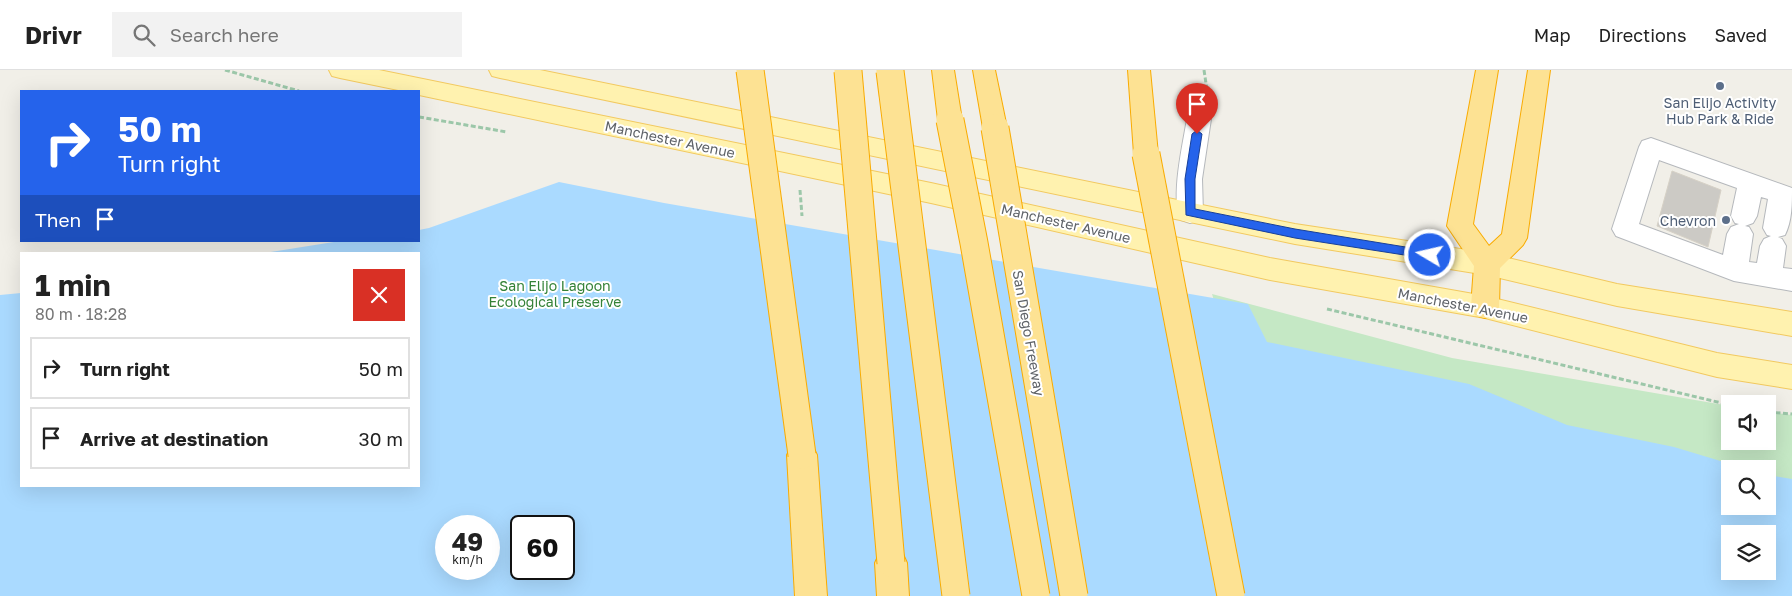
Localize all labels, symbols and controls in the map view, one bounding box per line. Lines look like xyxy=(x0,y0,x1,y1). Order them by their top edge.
search box xyxy=(112,12,462,57)
text: Drivr xyxy=(25,20,82,49)
icon: search xyxy=(130,21,158,49)
text: Search here xyxy=(170,23,279,46)
text: Map xyxy=(1534,24,1570,46)
text: Directions xyxy=(1598,24,1686,46)
text: Saved xyxy=(1714,24,1767,46)
marker: San Elijo Activity Hub Park & Ride xyxy=(1714,80,1726,92)
pin xyxy=(1176,83,1218,134)
icon: arrive xyxy=(1183,90,1211,118)
place label: San Elijo Activity Hub Park & Ride xyxy=(1664,94,1777,127)
text: 50 m xyxy=(118,108,201,150)
icon: right xyxy=(35,110,100,175)
street label: Manchester Avenue xyxy=(603,117,737,161)
text: Turn right xyxy=(118,150,221,177)
street label: Manchester Avenue xyxy=(1000,200,1132,246)
icon: arrive xyxy=(91,205,119,233)
text: Then xyxy=(35,208,81,231)
place label: Chevron xyxy=(1660,212,1716,229)
marker: Chevron xyxy=(1720,214,1732,226)
position arrow xyxy=(1403,228,1455,280)
text: 1 min xyxy=(35,267,111,303)
button: close xyxy=(353,269,405,321)
street label: San Diego Freeway xyxy=(1010,269,1048,397)
park label: San Elijo Lagoon Ecological Preserve xyxy=(489,277,621,310)
street label: Manchester Avenue xyxy=(1396,284,1530,326)
text: 80 m · 18:28 xyxy=(35,304,127,324)
icon: right xyxy=(37,354,65,382)
text: Turn right xyxy=(80,357,170,380)
text: 50 m xyxy=(359,357,403,380)
map controls xyxy=(1721,395,1776,580)
button: sound xyxy=(1721,395,1776,450)
icon: arrive xyxy=(37,424,65,452)
text: Arrive at destination xyxy=(80,427,268,450)
text: 30 m xyxy=(359,427,403,450)
button: search xyxy=(1721,460,1776,515)
speed limit sign: 60 xyxy=(510,515,575,580)
button: layers xyxy=(1721,525,1776,580)
text: 49 xyxy=(452,526,483,557)
text: km/h xyxy=(452,552,483,567)

